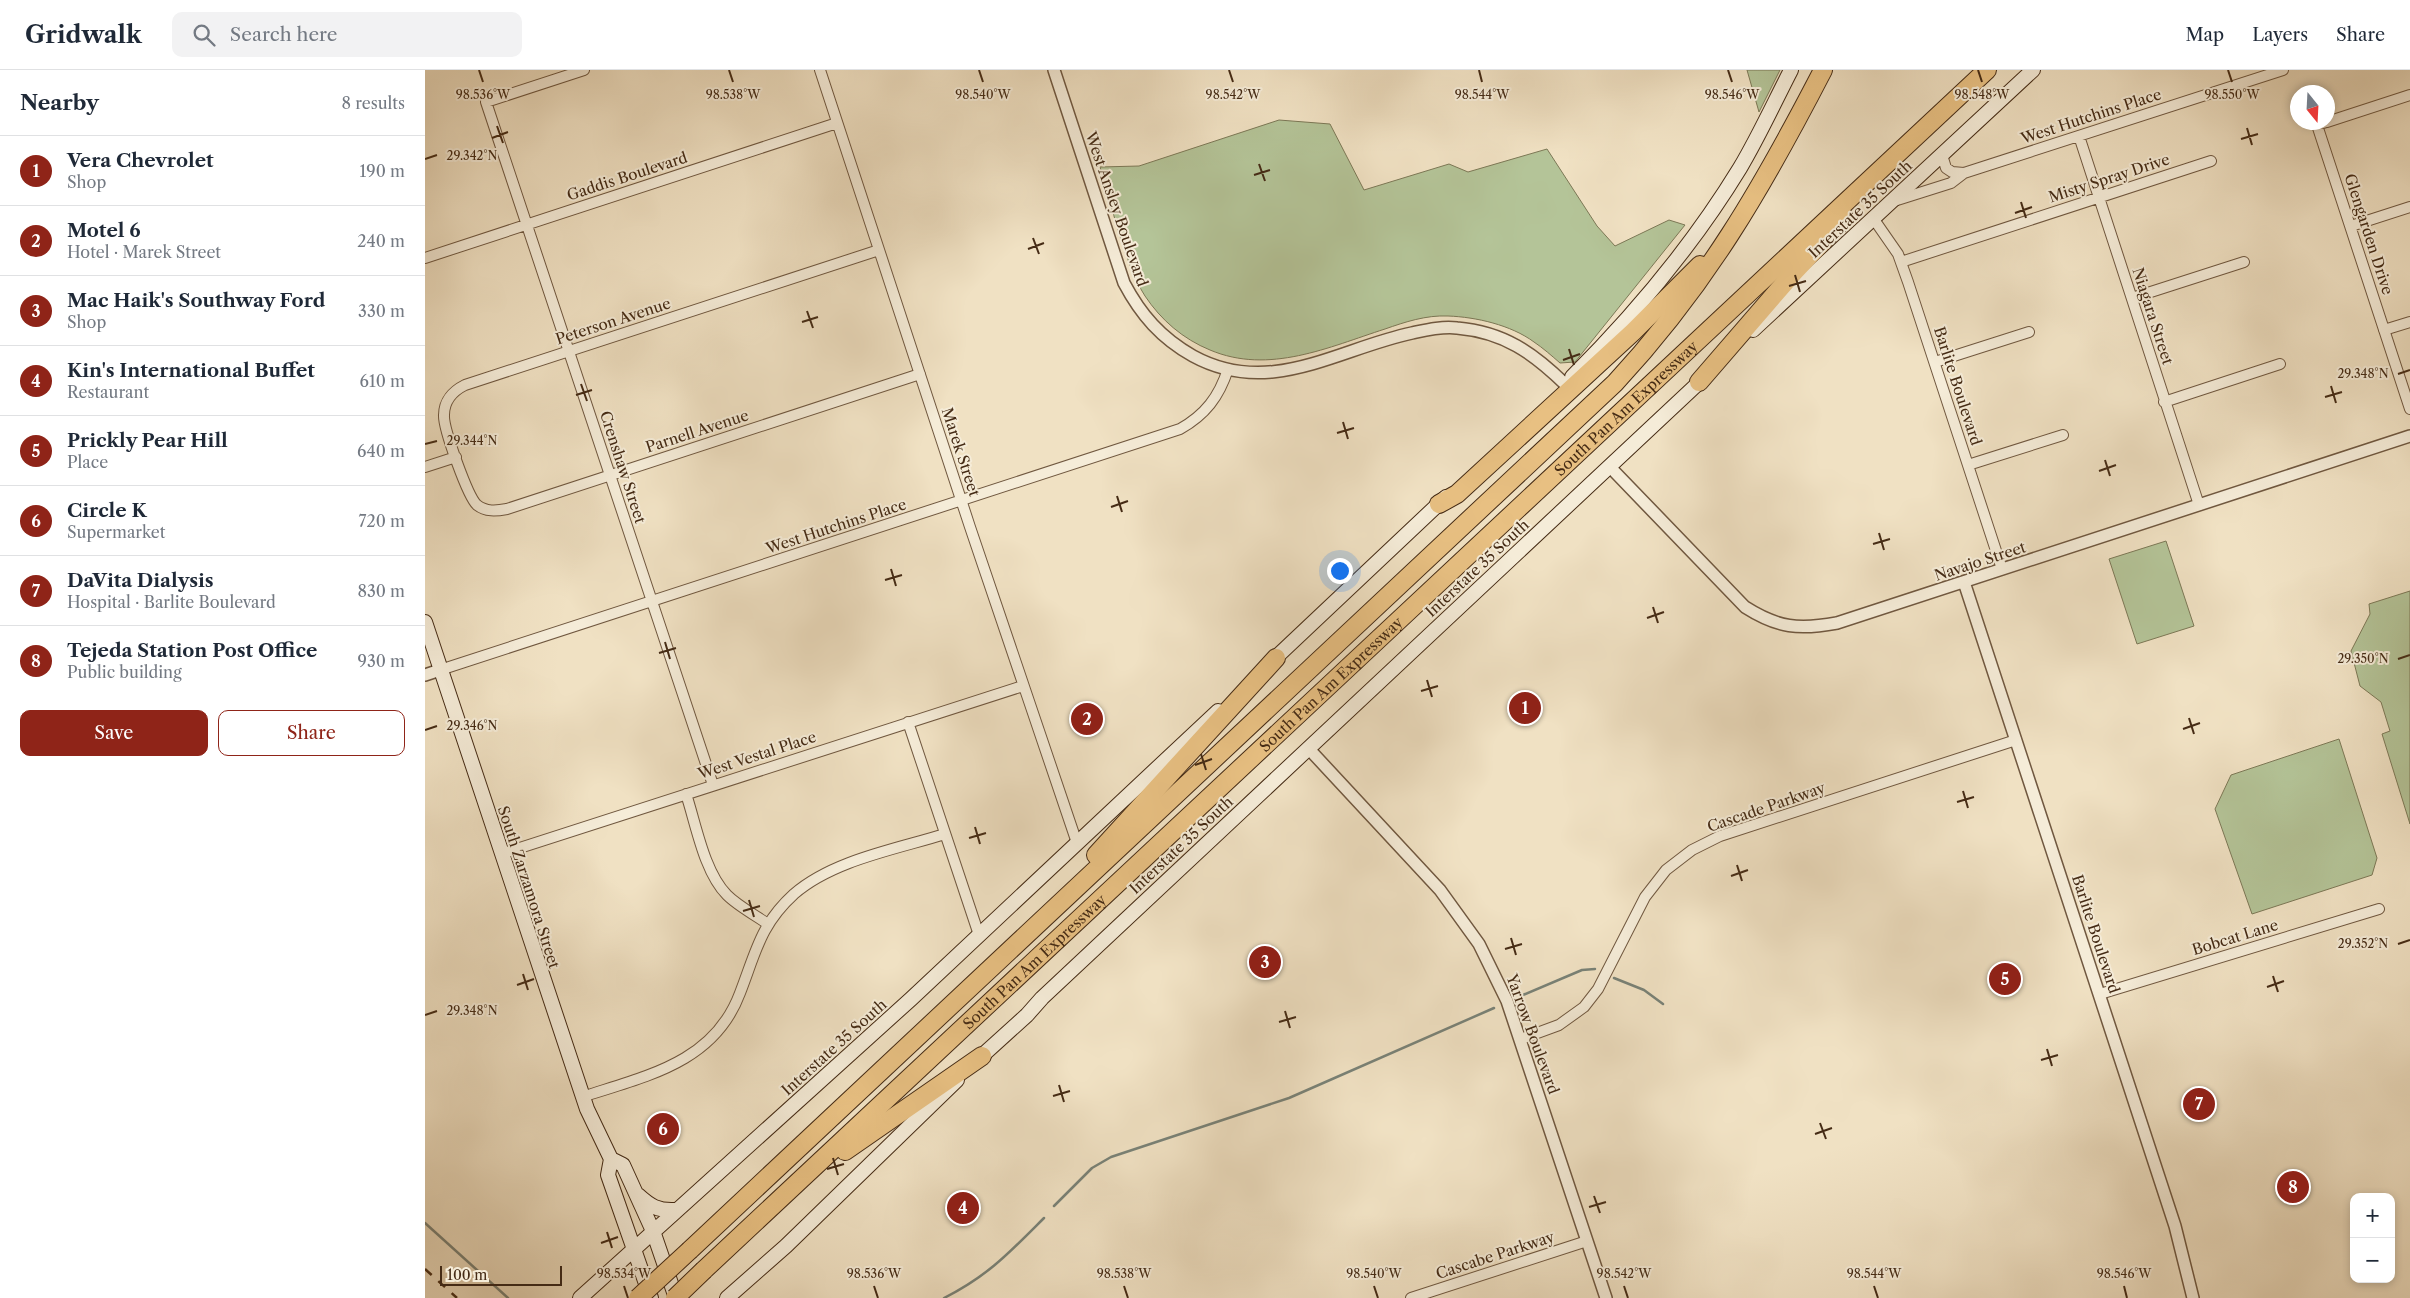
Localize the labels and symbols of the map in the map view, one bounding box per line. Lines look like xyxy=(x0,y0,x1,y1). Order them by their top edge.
street label: West Hutchins Place xyxy=(2017,84,2164,148)
north arrow xyxy=(2290,85,2335,130)
text: 98.536°W xyxy=(456,87,511,102)
text: 98.538°W xyxy=(706,87,761,102)
text: 98.540°W xyxy=(955,87,1012,102)
text: 98.542°W xyxy=(1206,87,1261,102)
text: 98.544°W xyxy=(1455,87,1510,102)
text: 98.546°W xyxy=(1705,87,1760,102)
text: 98.548°W xyxy=(1955,87,2010,102)
text: 98.550°W xyxy=(2204,87,2260,102)
street label: West Ansley Boulevard xyxy=(1081,128,1152,289)
text: 29.342°N xyxy=(447,148,498,163)
street label: Gaddis Boulevard xyxy=(564,148,690,204)
street label: Misty Spray Drive xyxy=(2046,149,2172,207)
street label: Interstate 35 South xyxy=(1804,156,1916,262)
street label: Glengarden Drive xyxy=(2340,171,2398,297)
street label: Niagara Street xyxy=(2128,265,2178,368)
street label: Peterson Avenue xyxy=(553,293,673,349)
street label: Barlite Boulevard xyxy=(1930,324,1986,448)
street label: South Pan Am Expressway xyxy=(1550,336,1702,480)
text: 29.348°N xyxy=(2337,366,2389,381)
street label: Parnell Avenue xyxy=(643,405,751,457)
street label: Marek Street xyxy=(938,405,985,499)
street label: Crenshaw Street xyxy=(596,408,650,526)
text: 29.344°N xyxy=(447,433,497,448)
street label: West Hutchins Place xyxy=(762,494,909,558)
street label: Interstate 35 South xyxy=(1421,515,1533,621)
street label: Navajo Street xyxy=(1932,537,2029,585)
your location xyxy=(1327,558,1353,584)
street label: South Pan Am Expressway xyxy=(1255,612,1407,756)
text: 29.350°N xyxy=(2337,651,2389,666)
pin: 1 xyxy=(1509,689,1541,727)
pin: 2 xyxy=(1071,700,1103,738)
text: 29.346°N xyxy=(447,718,497,733)
street label: West Vestal Place xyxy=(694,727,819,783)
street label: Cascade Parkway xyxy=(1705,778,1828,836)
street label: Interstate 35 South xyxy=(1125,792,1237,898)
street label: South Zarzamora Street xyxy=(494,803,564,971)
street label: Barlite Boulevard xyxy=(2068,872,2124,996)
street label: South Pan Am Expressway xyxy=(958,889,1110,1033)
street label: Bobcat Lane xyxy=(2190,915,2280,959)
text: 29.352°N xyxy=(2338,936,2388,951)
pin: 3 xyxy=(1249,943,1281,981)
pin: 5 xyxy=(1989,960,2021,998)
street label: Yarrow Boulevard xyxy=(1502,970,1564,1097)
street label: Interstate 35 South xyxy=(778,994,891,1099)
text: 29.348°N xyxy=(446,1003,498,1018)
pin: 7 xyxy=(2183,1085,2215,1123)
pin: 6 xyxy=(647,1110,679,1148)
pin: 8 xyxy=(2277,1168,2309,1206)
pin: 4 xyxy=(947,1189,979,1227)
street label: Cascabe Parkway xyxy=(1433,1227,1557,1283)
scale bar xyxy=(440,1263,563,1286)
text: 98.534°W xyxy=(597,1266,652,1281)
text: 98.536°W xyxy=(847,1266,902,1281)
text: 98.538°W xyxy=(1097,1266,1152,1281)
text: 98.540°W xyxy=(1346,1266,1403,1281)
text: 98.542°W xyxy=(1597,1266,1652,1281)
text: 98.544°W xyxy=(1847,1266,1902,1281)
text: 98.546°W xyxy=(2097,1266,2152,1281)

